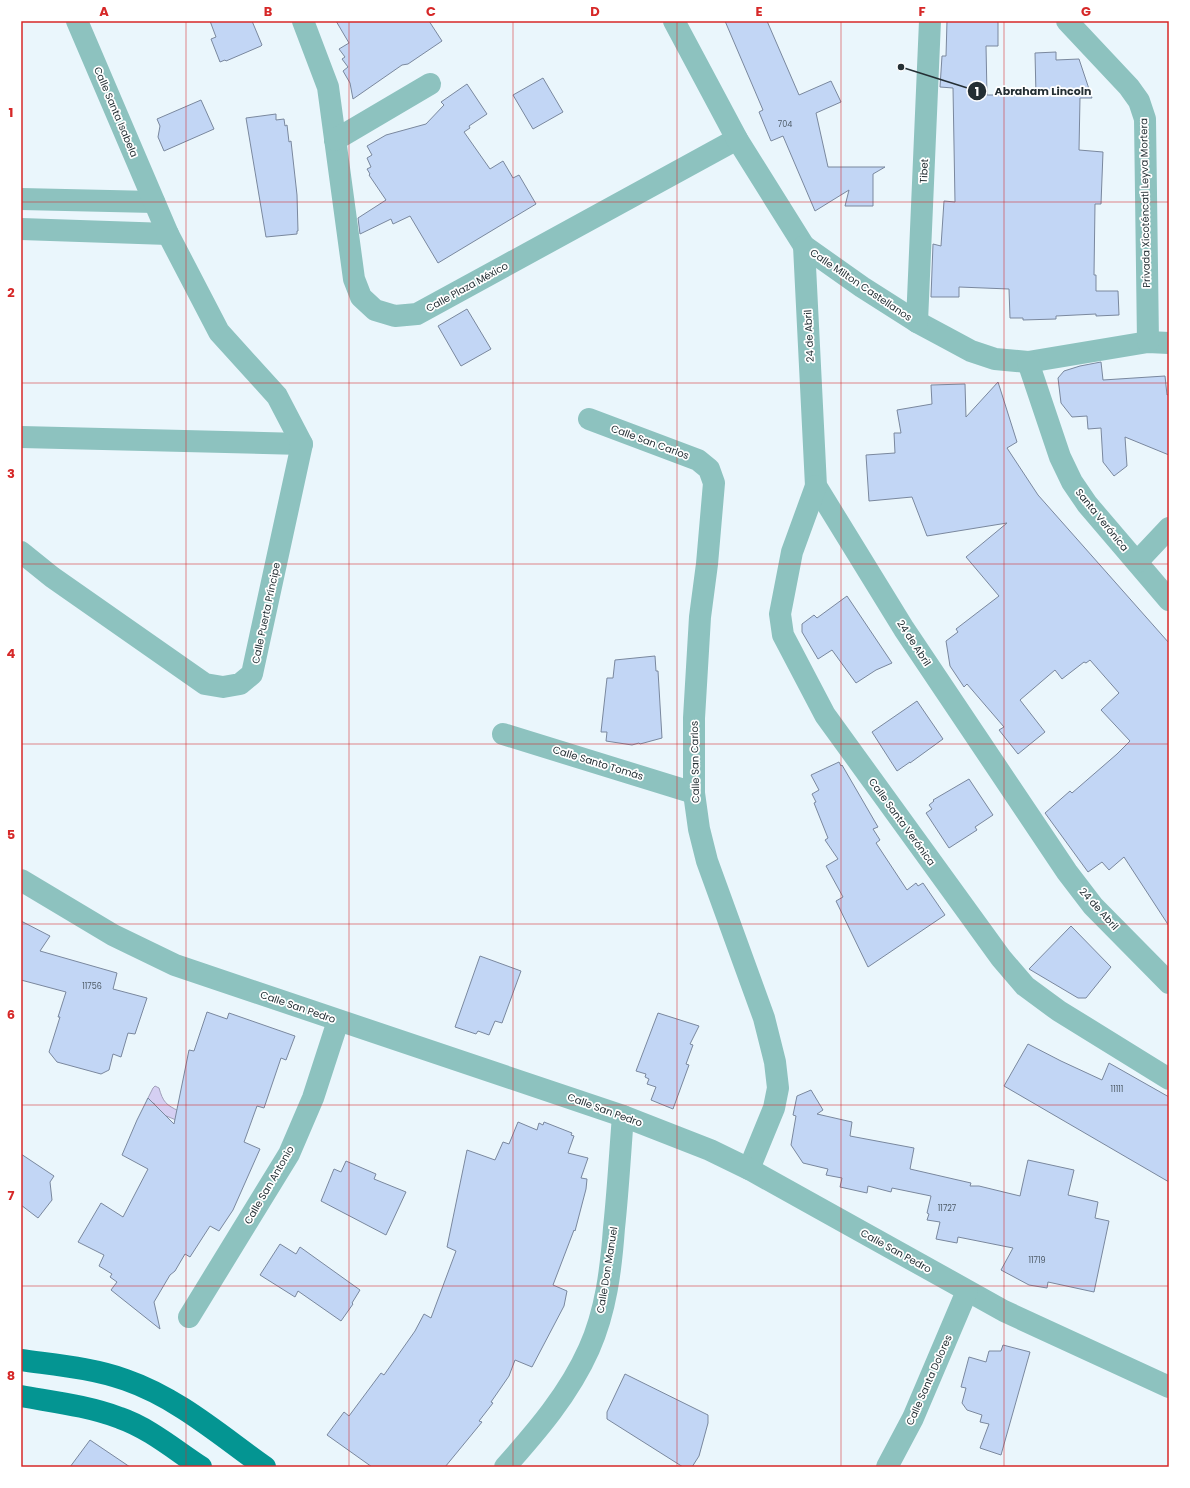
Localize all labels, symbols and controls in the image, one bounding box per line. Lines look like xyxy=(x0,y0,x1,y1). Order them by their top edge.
text: A xyxy=(99,2,109,21)
text: B xyxy=(264,2,273,21)
text: C xyxy=(426,2,436,21)
text: D xyxy=(590,2,600,21)
text: E xyxy=(755,2,763,21)
text: F xyxy=(918,2,926,21)
text: G xyxy=(1081,2,1091,21)
street label: Calle Santa Isabela xyxy=(90,64,142,160)
callout: Abraham Lincoln xyxy=(967,80,1100,103)
text: 1 xyxy=(975,83,979,100)
text: Abraham Lincoln xyxy=(995,83,1091,99)
text: 1 xyxy=(9,103,13,122)
street label: Privada Xicoténcatl Leyva Mortera xyxy=(1136,118,1154,288)
house number: 704 xyxy=(778,119,792,130)
street label: Tibet xyxy=(916,158,932,184)
street label: Calle Milton Castellanos xyxy=(807,245,915,325)
street label: Calle Plaza México xyxy=(423,258,511,316)
text: 2 xyxy=(7,283,15,302)
street label: 24 de Abril xyxy=(800,309,818,363)
street label: Calle San Carlos xyxy=(609,421,691,463)
text: 3 xyxy=(7,464,15,483)
street label: Santa Verónica xyxy=(1072,485,1132,555)
street label: Calle Puerta Príncipe xyxy=(248,561,284,665)
street label: 24 de Abril xyxy=(893,617,935,669)
text: 4 xyxy=(7,644,16,663)
street label: Calle San Carlos xyxy=(687,721,703,803)
street label: Calle Santo Tomás xyxy=(551,742,645,784)
street label: Calle Santa Verónica xyxy=(865,775,939,869)
text: 5 xyxy=(7,825,15,844)
street label: 24 de Abril xyxy=(1076,884,1122,934)
house number: 11756 xyxy=(82,981,102,992)
street label: Calle San Pedro xyxy=(258,987,338,1027)
text: 6 xyxy=(7,1005,15,1024)
house number: 11111 xyxy=(1111,1084,1123,1095)
street label: Calle San Pedro xyxy=(565,1089,645,1131)
street label: Calle San Antonio xyxy=(240,1143,298,1227)
text: 7 xyxy=(8,1186,15,1205)
house number: 11727 xyxy=(938,1203,957,1214)
street label: Calle San Pedro xyxy=(858,1225,934,1277)
street label: Calle Don Manuel xyxy=(593,1226,621,1314)
house number: 11719 xyxy=(1028,1255,1046,1266)
street label: Calle Santa Dolores xyxy=(902,1332,956,1428)
text: 8 xyxy=(7,1366,15,1385)

